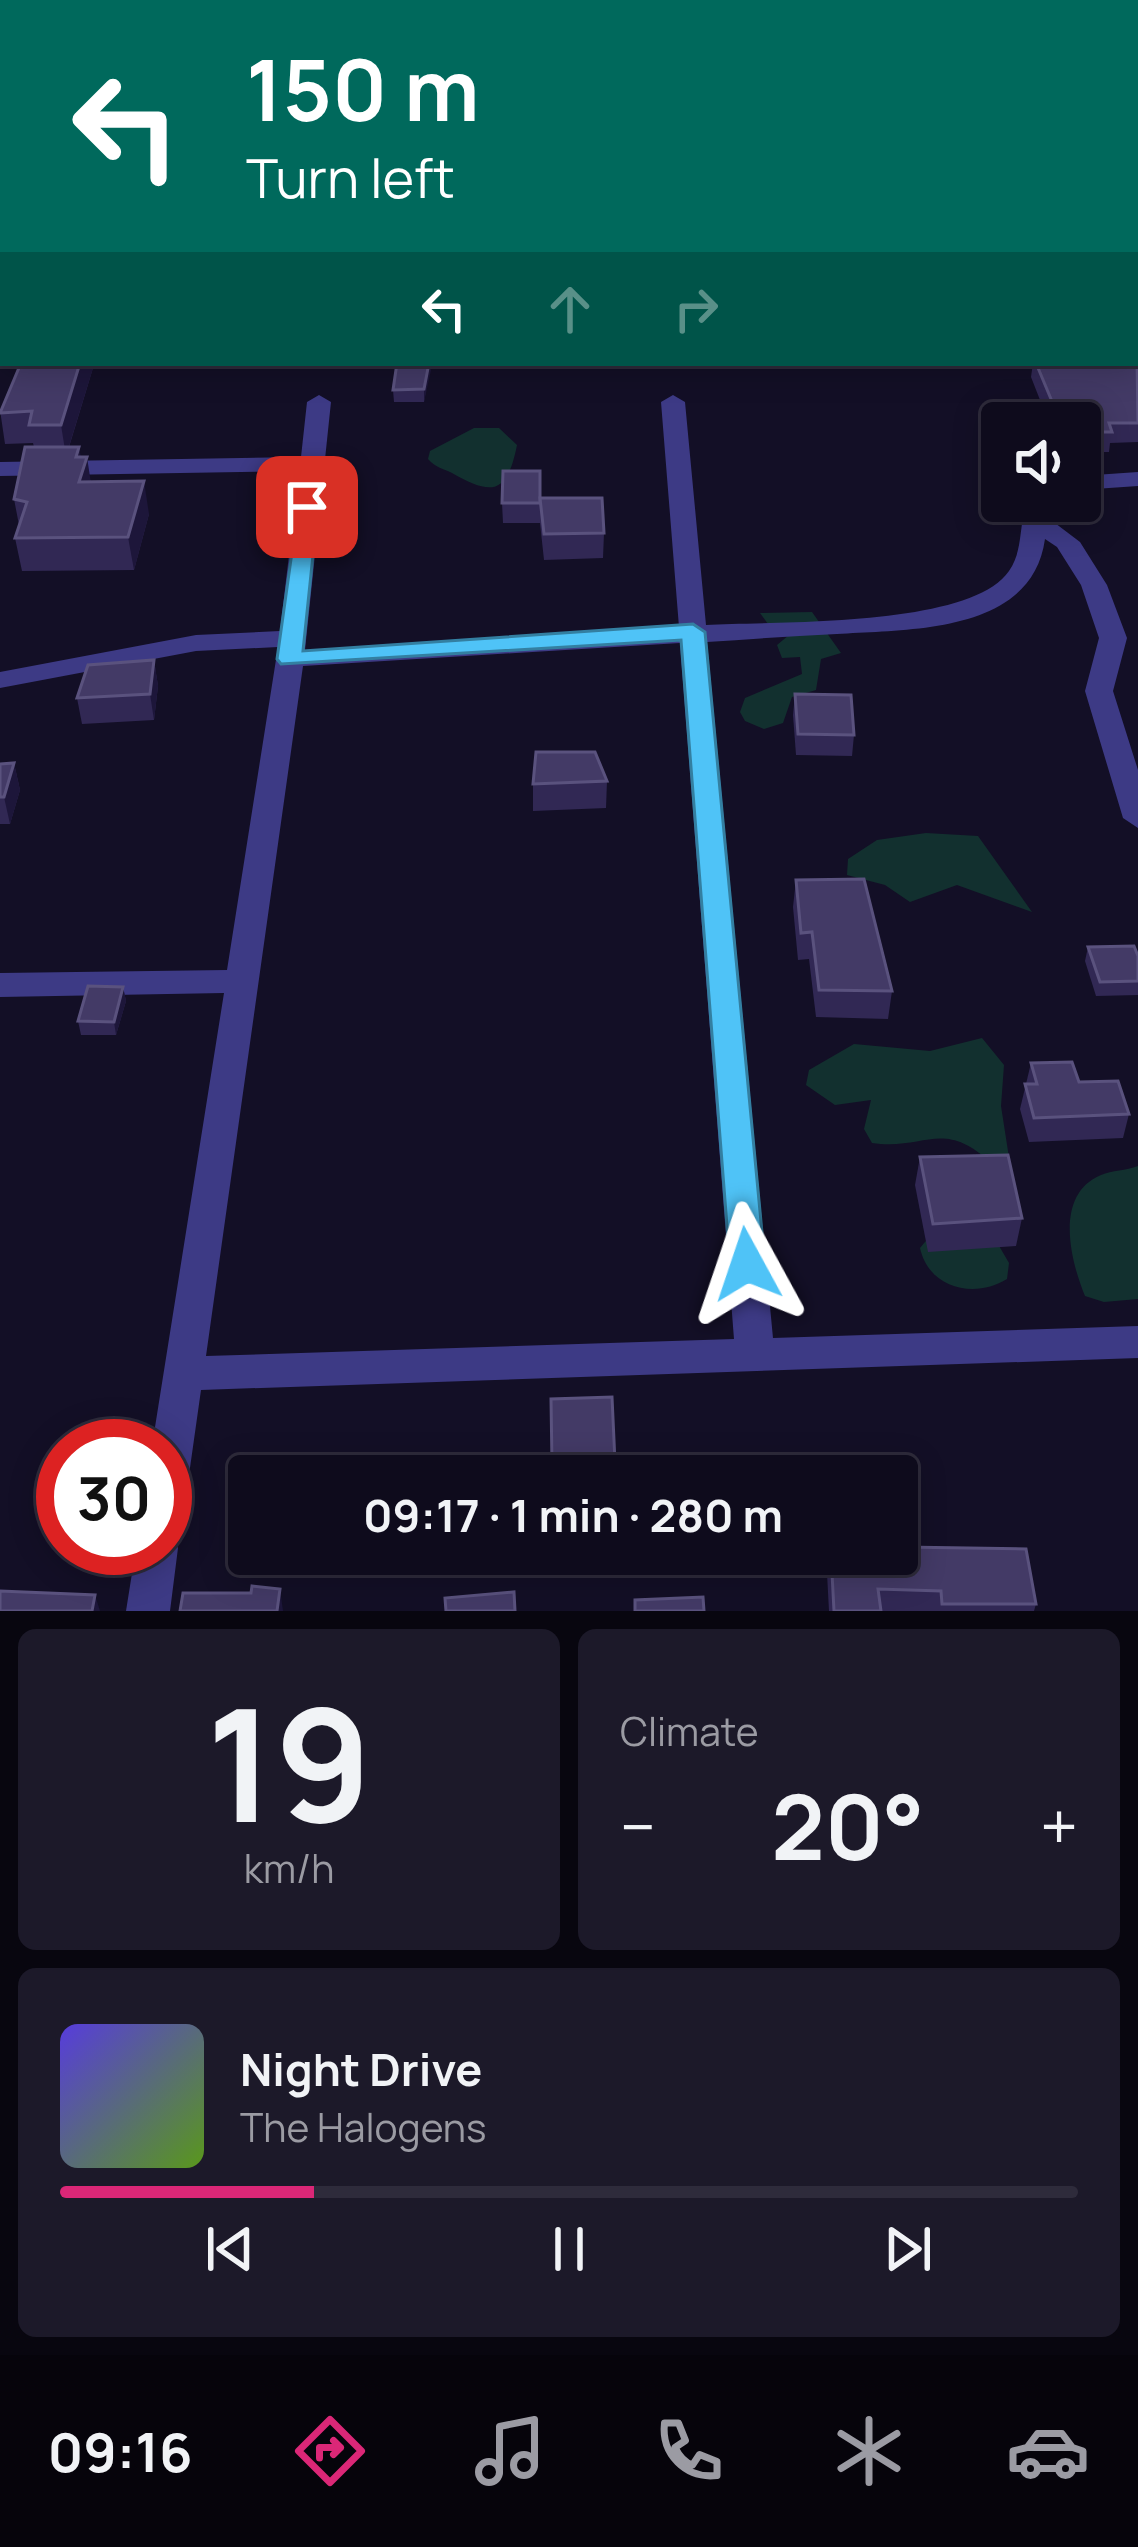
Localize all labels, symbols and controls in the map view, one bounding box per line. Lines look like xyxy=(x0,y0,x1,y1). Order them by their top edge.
text: 150 m xyxy=(246,31,480,146)
icon: left xyxy=(48,48,204,204)
text: Turn left xyxy=(246,140,455,214)
icon: left xyxy=(411,276,477,342)
icon: ahead xyxy=(537,276,603,342)
icon: right xyxy=(663,276,729,342)
map controls xyxy=(981,402,1101,522)
button: sound xyxy=(981,402,1101,522)
pin xyxy=(256,456,358,558)
icon: arrive xyxy=(274,474,340,540)
position arrow xyxy=(684,1201,810,1327)
speed limit sign: 30 xyxy=(36,1419,192,1575)
text: 09:17 · 1 min · 280 m xyxy=(363,1484,783,1546)
text: 19 xyxy=(206,1656,372,1869)
text: Climate xyxy=(620,1704,759,1758)
text: 20° xyxy=(771,1764,924,1887)
text: − xyxy=(620,1781,656,1871)
text: + xyxy=(1040,1781,1078,1871)
text: km/h xyxy=(244,1841,334,1895)
text: Night Drive xyxy=(240,2038,482,2100)
text: The Halogens xyxy=(240,2100,487,2154)
icon: previous xyxy=(197,2216,263,2282)
icon: pause xyxy=(536,2216,602,2282)
icon: next xyxy=(875,2216,941,2282)
icon: directions xyxy=(288,2409,372,2493)
icon: music xyxy=(468,2409,552,2493)
icon: phone xyxy=(647,2409,731,2493)
icon: climate xyxy=(827,2409,911,2493)
icon: car xyxy=(1006,2409,1090,2493)
text: 09:16 xyxy=(48,2414,193,2488)

